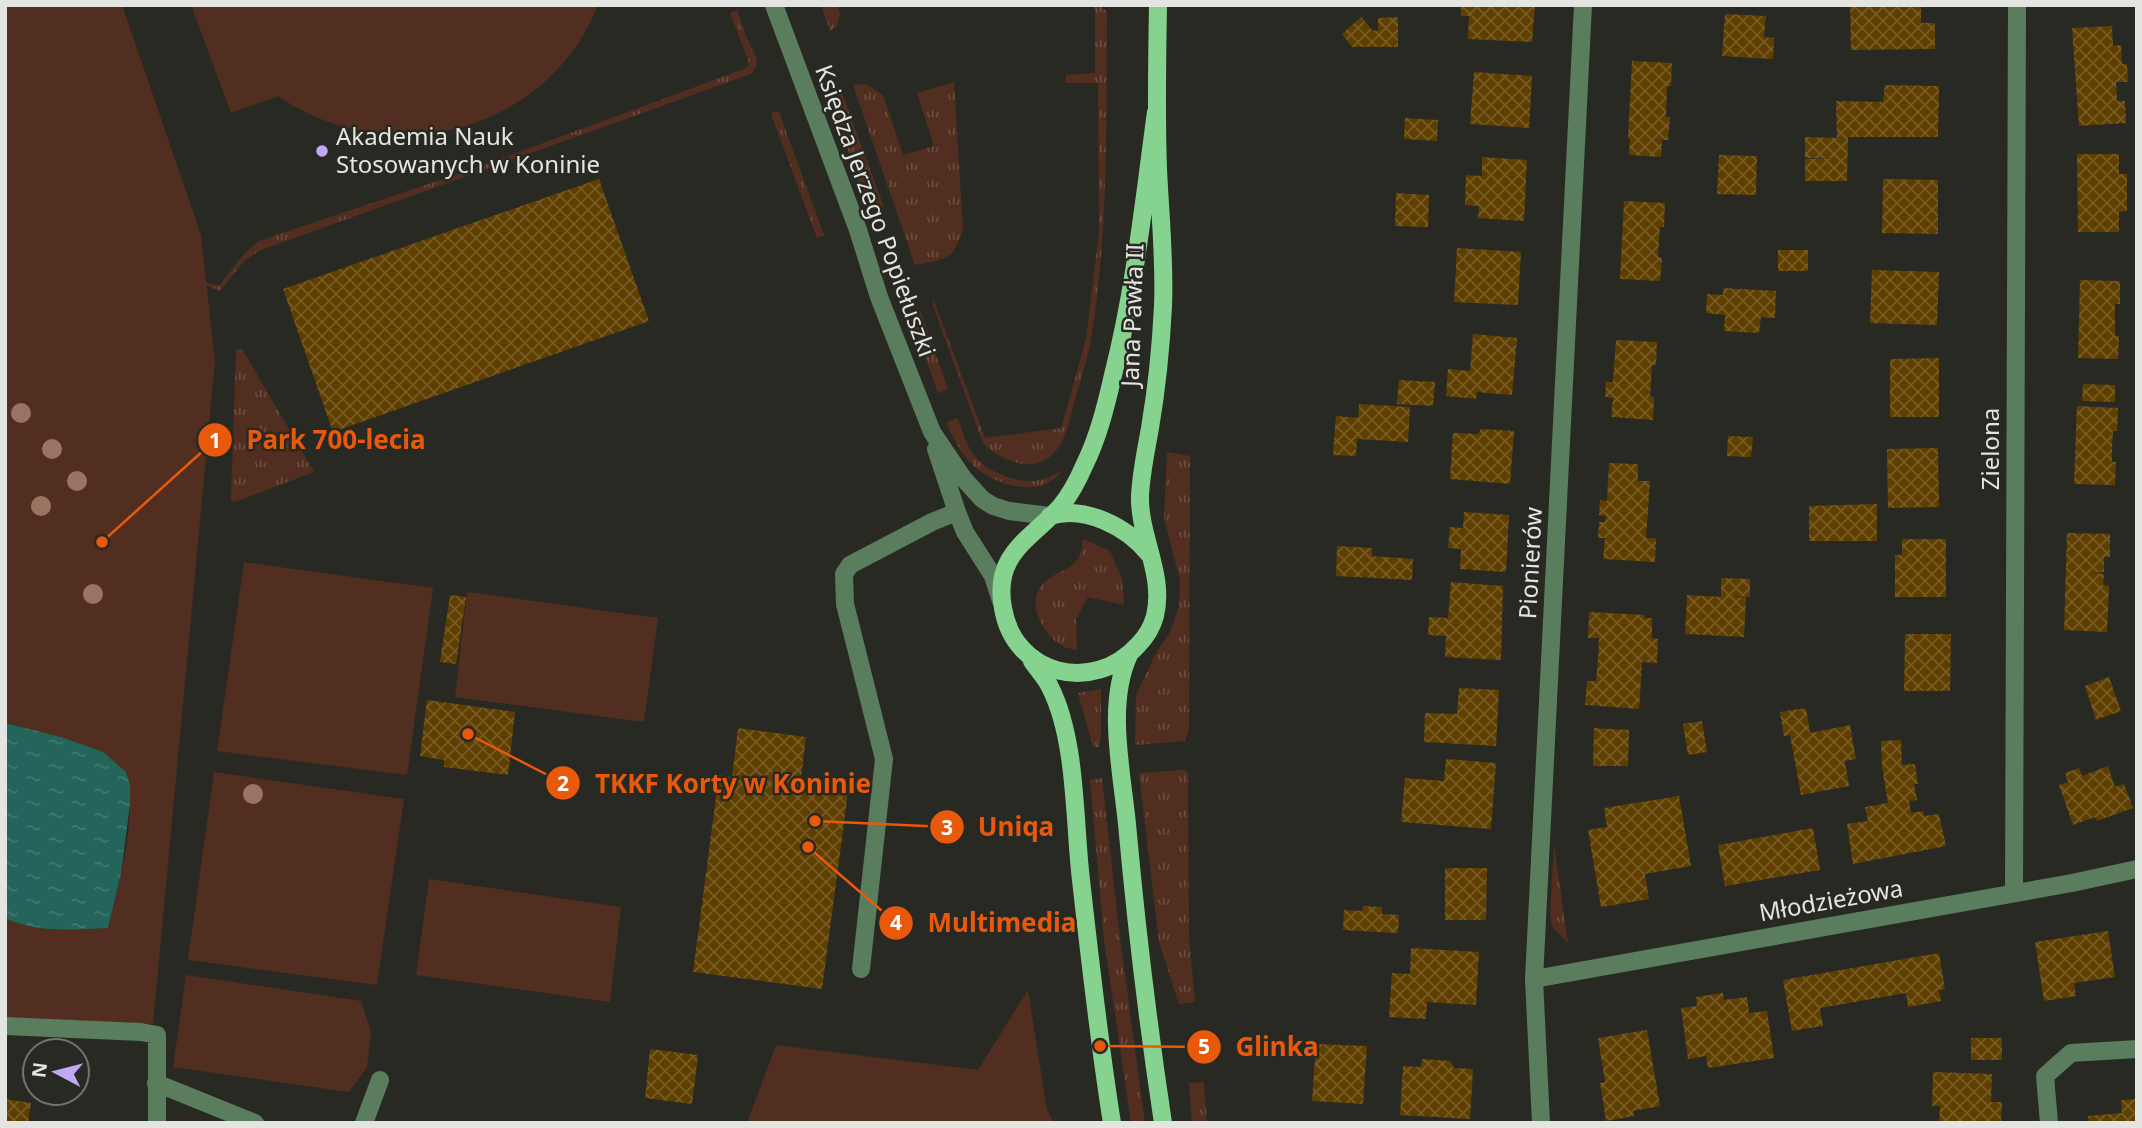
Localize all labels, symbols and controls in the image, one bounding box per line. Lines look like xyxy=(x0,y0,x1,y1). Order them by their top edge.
street label: Księdza Jerzego Popiełuszki xyxy=(808,60,945,361)
place label: Akademia Nauk Stosowanych w Koninie xyxy=(336,119,600,180)
marker: Akademia Nauk Stosowanych w Koninie xyxy=(314,143,330,159)
street label: Jana Pawła II xyxy=(1112,243,1150,389)
street label: Zielona xyxy=(1973,408,2006,490)
callout: Park 700-lecia xyxy=(197,417,439,464)
text: Park 700-lecia xyxy=(246,421,426,457)
text: 1 xyxy=(209,426,221,454)
street label: Pionierów xyxy=(1510,506,1549,620)
callout: TKKF Korty w Koninie xyxy=(546,760,885,807)
text: TKKF Korty w Koninie xyxy=(595,765,871,801)
text: 2 xyxy=(557,769,569,797)
callout: Uniqa xyxy=(929,804,1069,851)
text: Uniqa xyxy=(978,808,1054,844)
text: 3 xyxy=(941,813,953,841)
street label: Młodzieżowa xyxy=(1756,871,1905,928)
callout: Multimedia xyxy=(879,899,1090,946)
text: Multimedia xyxy=(928,904,1076,940)
text: 4 xyxy=(890,908,902,936)
callout: Glinka xyxy=(1186,1024,1332,1071)
text: Glinka xyxy=(1236,1028,1318,1064)
text: 5 xyxy=(1198,1032,1210,1060)
north arrow xyxy=(21,1037,91,1107)
text: N xyxy=(25,1061,53,1079)

